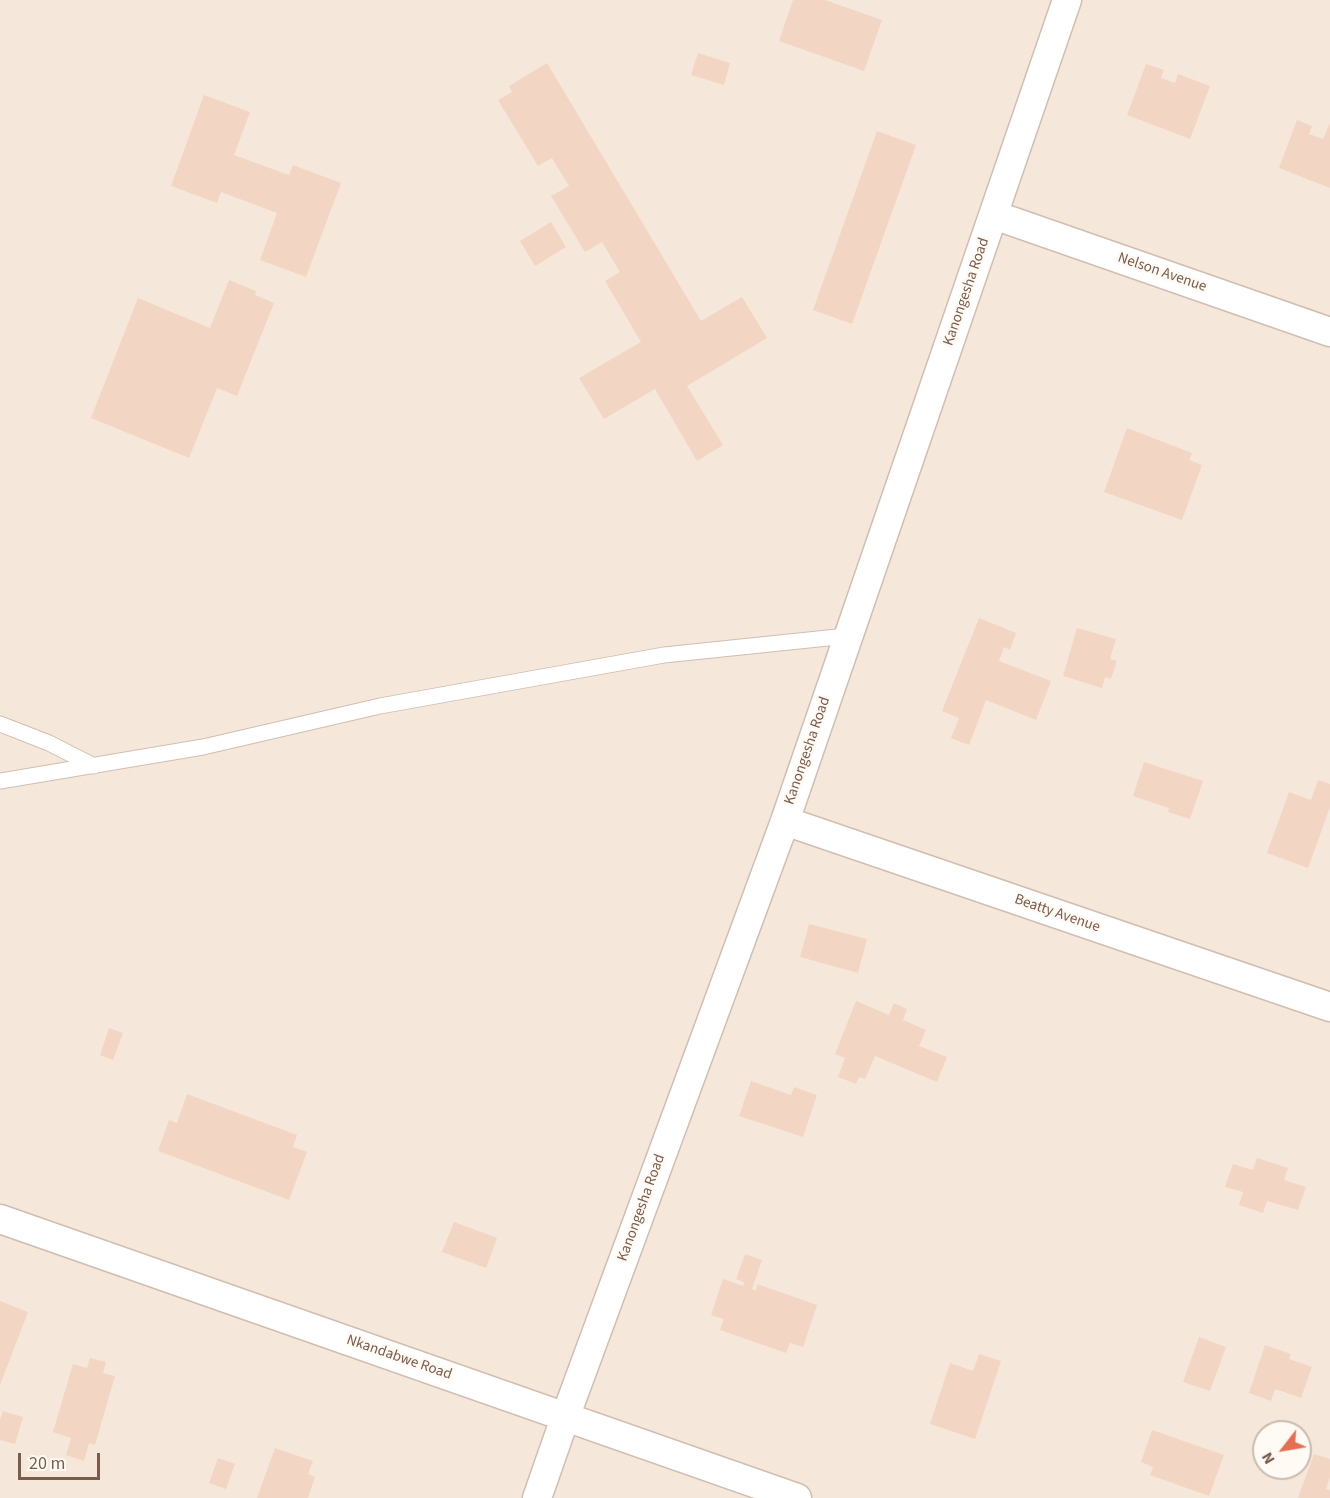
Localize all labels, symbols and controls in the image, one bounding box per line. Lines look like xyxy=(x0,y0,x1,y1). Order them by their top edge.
street label: Kanongesha Road xyxy=(940,236,994,348)
street label: Nelson Avenue xyxy=(1115,249,1209,297)
street label: Kanongesha Road xyxy=(781,695,835,807)
street label: Beatty Avenue xyxy=(1012,891,1102,937)
street label: Kanongesha Road xyxy=(614,1152,670,1264)
street label: Nkandabwe Road xyxy=(344,1332,454,1384)
north arrow xyxy=(1252,1420,1312,1480)
scale bar xyxy=(21,1441,104,1479)
text: N xyxy=(1256,1448,1280,1468)
text: 20 m xyxy=(29,1451,65,1476)

